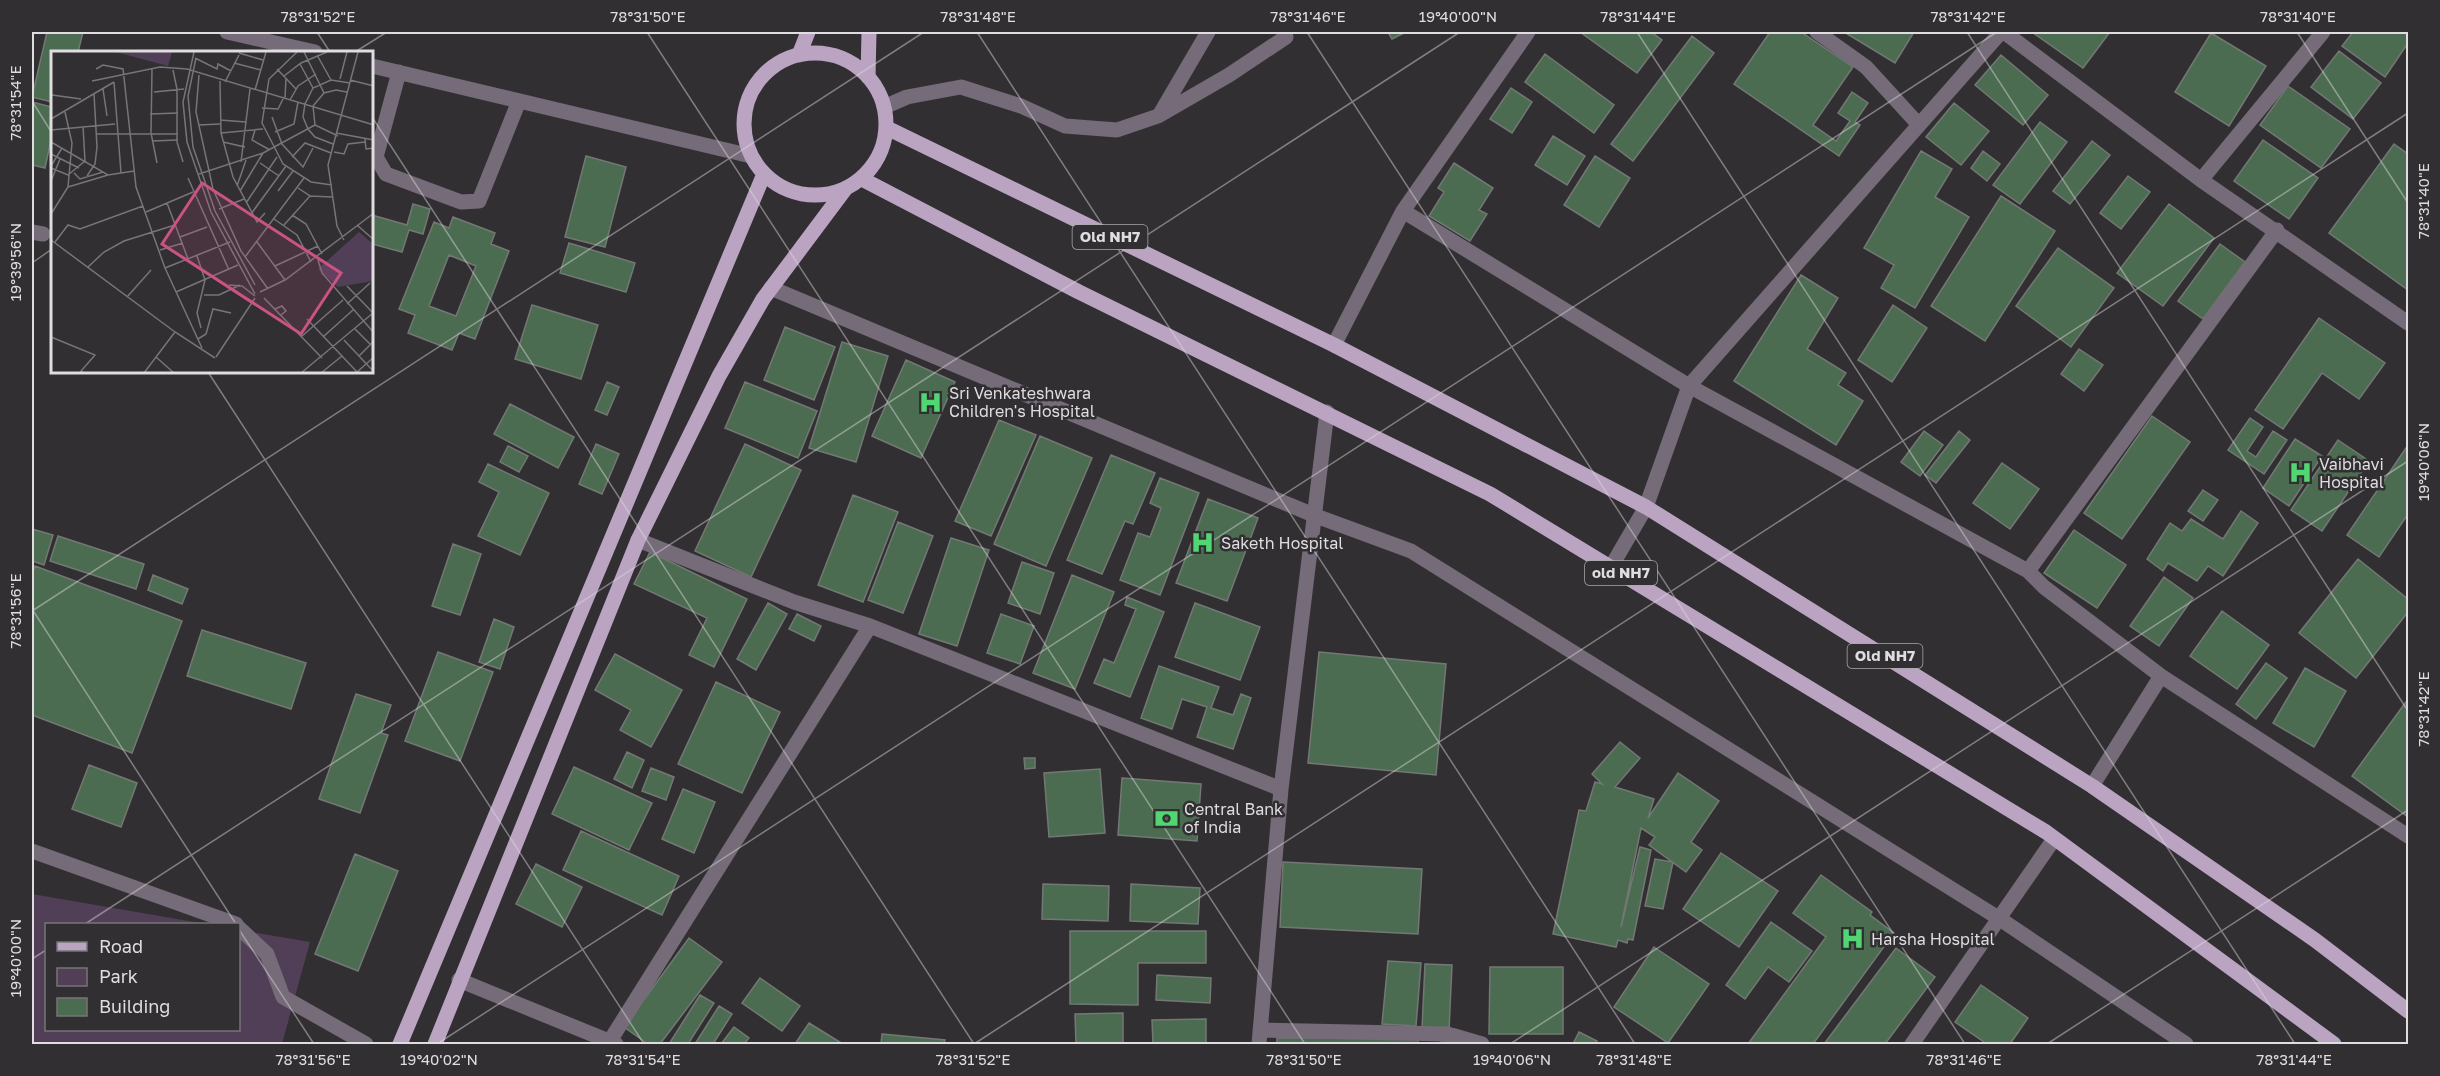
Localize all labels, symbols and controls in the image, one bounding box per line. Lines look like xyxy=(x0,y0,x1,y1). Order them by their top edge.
text: 78°31'52"E xyxy=(281,7,355,25)
text: 78°31'50"E xyxy=(610,7,686,25)
text: 78°31'48"E xyxy=(940,7,1016,25)
text: 78°31'46"E xyxy=(1270,7,1346,25)
text: 19°40'00"N xyxy=(1419,7,1497,25)
text: 78°31'44"E xyxy=(1600,7,1676,25)
text: 78°31'42"E xyxy=(1930,7,2006,25)
text: 78°31'40"E xyxy=(2260,7,2336,25)
inset map xyxy=(51,51,374,374)
text: 78°31'54"E xyxy=(6,65,24,141)
text: 78°31'40"E xyxy=(2414,163,2432,239)
text: 19°39'56"N xyxy=(6,223,24,301)
road number: Old NH7 xyxy=(1072,225,1148,249)
place label: Sri Venkateshwara Children's Hospital xyxy=(949,383,1095,421)
hospital icon: Sri Venkateshwara Children's Hospital xyxy=(918,389,944,415)
text: 19°40'06"N xyxy=(2414,423,2432,501)
place label: Vaibhavi Hospital xyxy=(2319,454,2384,492)
hospital icon: Vaibhavi Hospital xyxy=(2288,460,2314,486)
hospital icon: Saketh Hospital xyxy=(1190,530,1216,556)
place label: Saketh Hospital xyxy=(1221,533,1343,553)
road number: old NH7 xyxy=(1585,561,1657,585)
text: 78°31'56"E xyxy=(6,573,24,649)
road number: Old NH7 xyxy=(1848,644,1922,668)
text: 78°31'42"E xyxy=(2414,671,2432,747)
place label: Central Bank of India xyxy=(1184,799,1283,837)
bank icon: Central Bank of India xyxy=(1153,805,1179,831)
text: 19°40'00"N xyxy=(6,919,24,997)
legend xyxy=(45,923,240,1031)
hospital icon: Harsha Hospital xyxy=(1840,926,1866,952)
place label: Harsha Hospital xyxy=(1871,929,1995,949)
text: Road xyxy=(99,935,143,957)
text: Park xyxy=(99,965,138,987)
text: Building xyxy=(99,995,170,1017)
text: 78°31'56"E xyxy=(275,1050,351,1068)
text: 19°40'02"N xyxy=(400,1050,478,1068)
text: 78°31'54"E xyxy=(605,1050,681,1068)
text: 78°31'52"E xyxy=(936,1050,1010,1068)
text: 78°31'50"E xyxy=(1266,1050,1342,1068)
text: 19°40'06"N xyxy=(1473,1050,1551,1068)
text: 78°31'48"E xyxy=(1596,1050,1672,1068)
text: 78°31'46"E xyxy=(1926,1050,2002,1068)
text: 78°31'44"E xyxy=(2256,1050,2332,1068)

